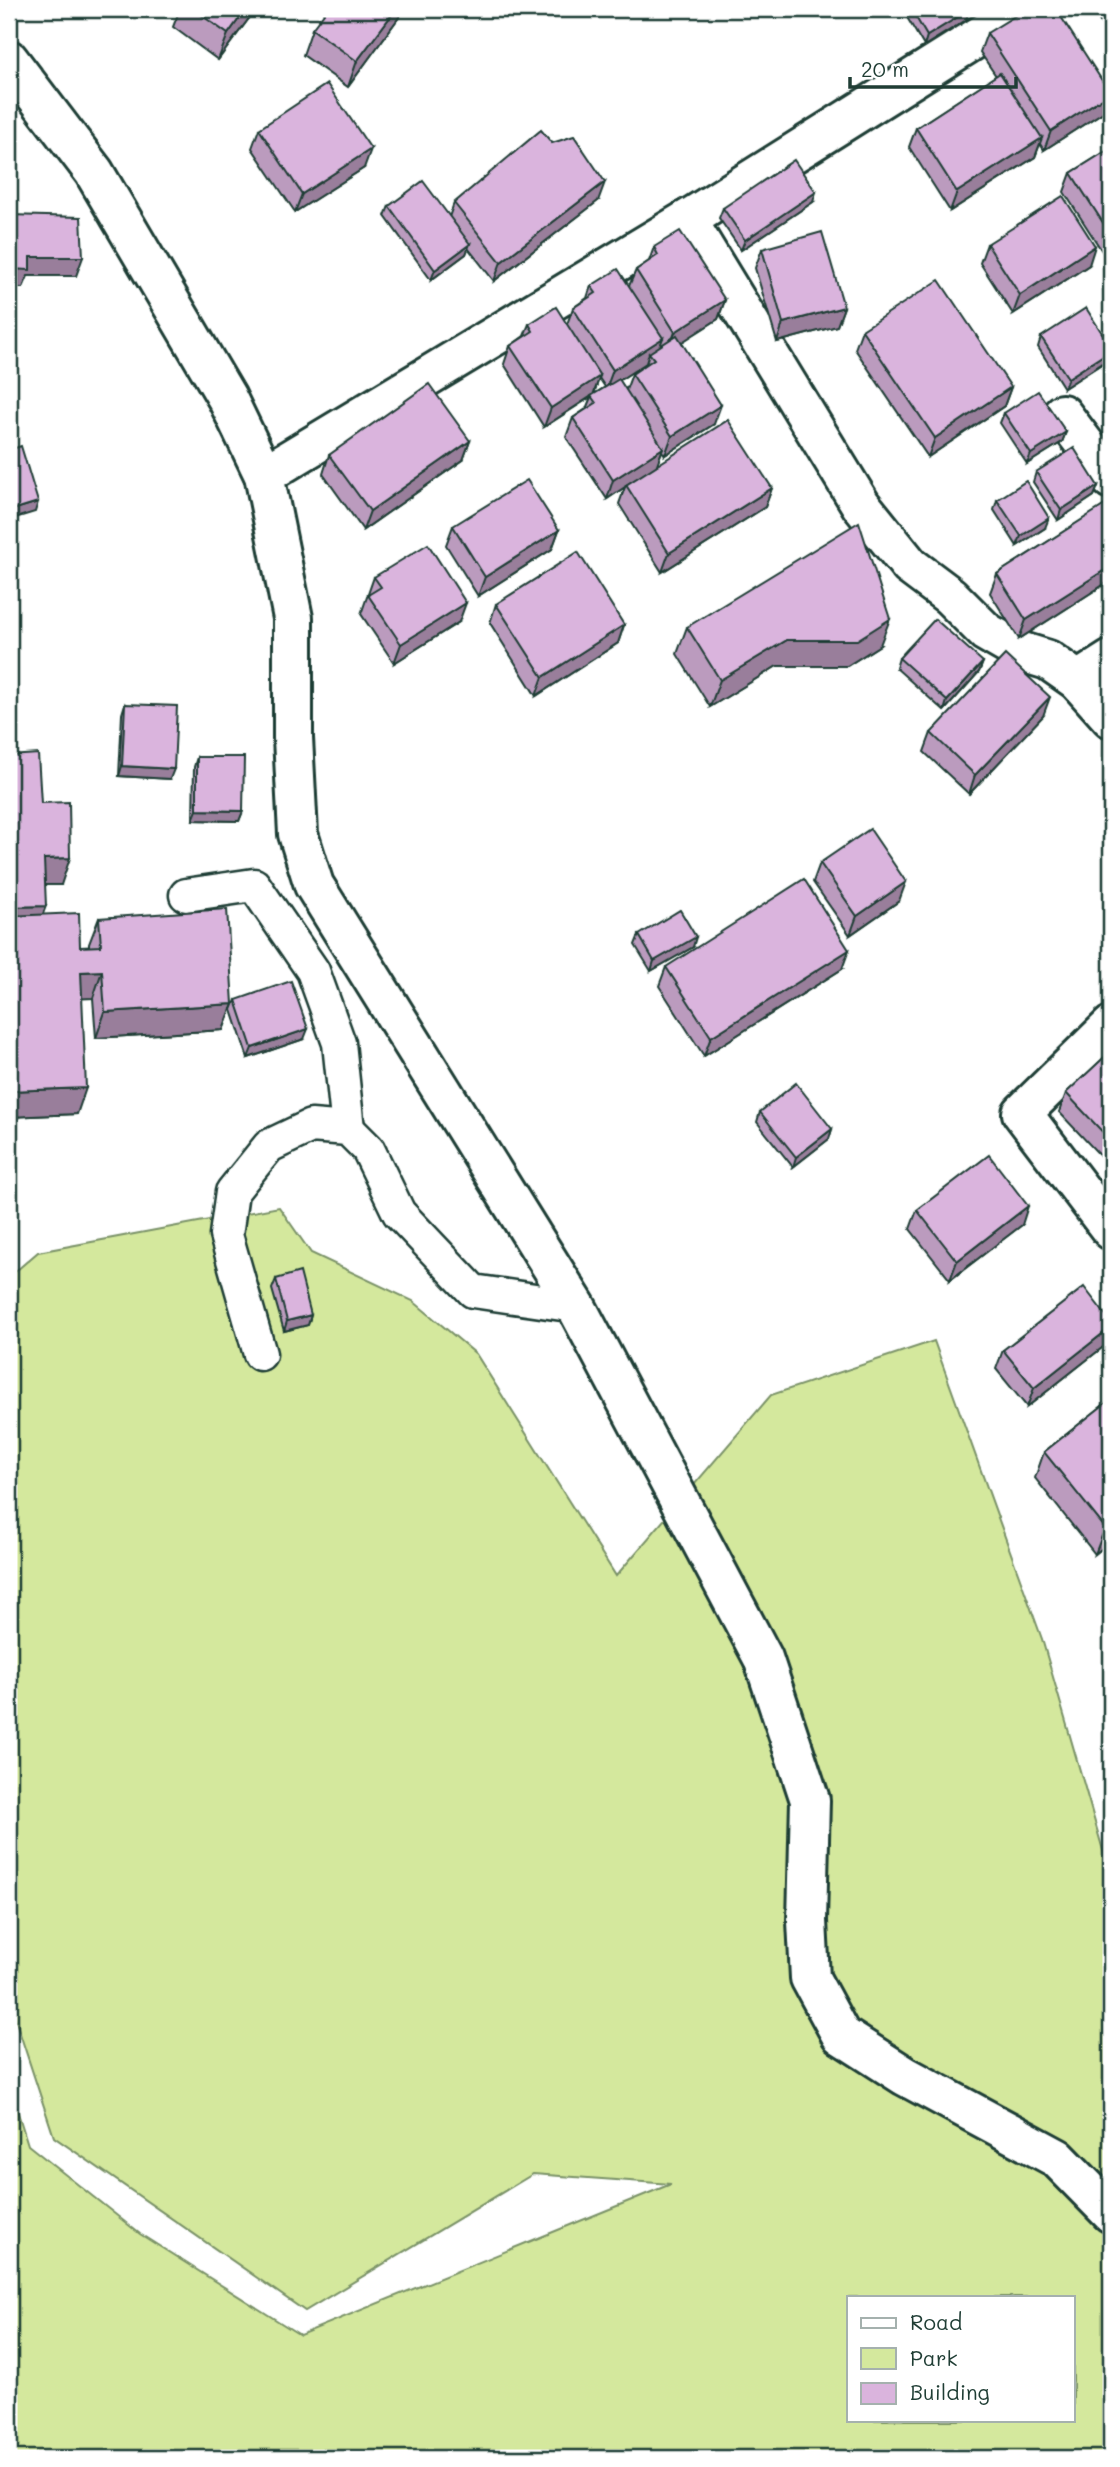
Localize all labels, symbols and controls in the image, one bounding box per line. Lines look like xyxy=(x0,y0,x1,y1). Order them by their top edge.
scale bar xyxy=(850,46,1017,90)
text: 20 m xyxy=(861,55,909,82)
legend xyxy=(847,2296,1074,2422)
text: Road xyxy=(910,2308,962,2335)
text: Park xyxy=(910,2344,958,2371)
text: Building xyxy=(910,2378,990,2405)

